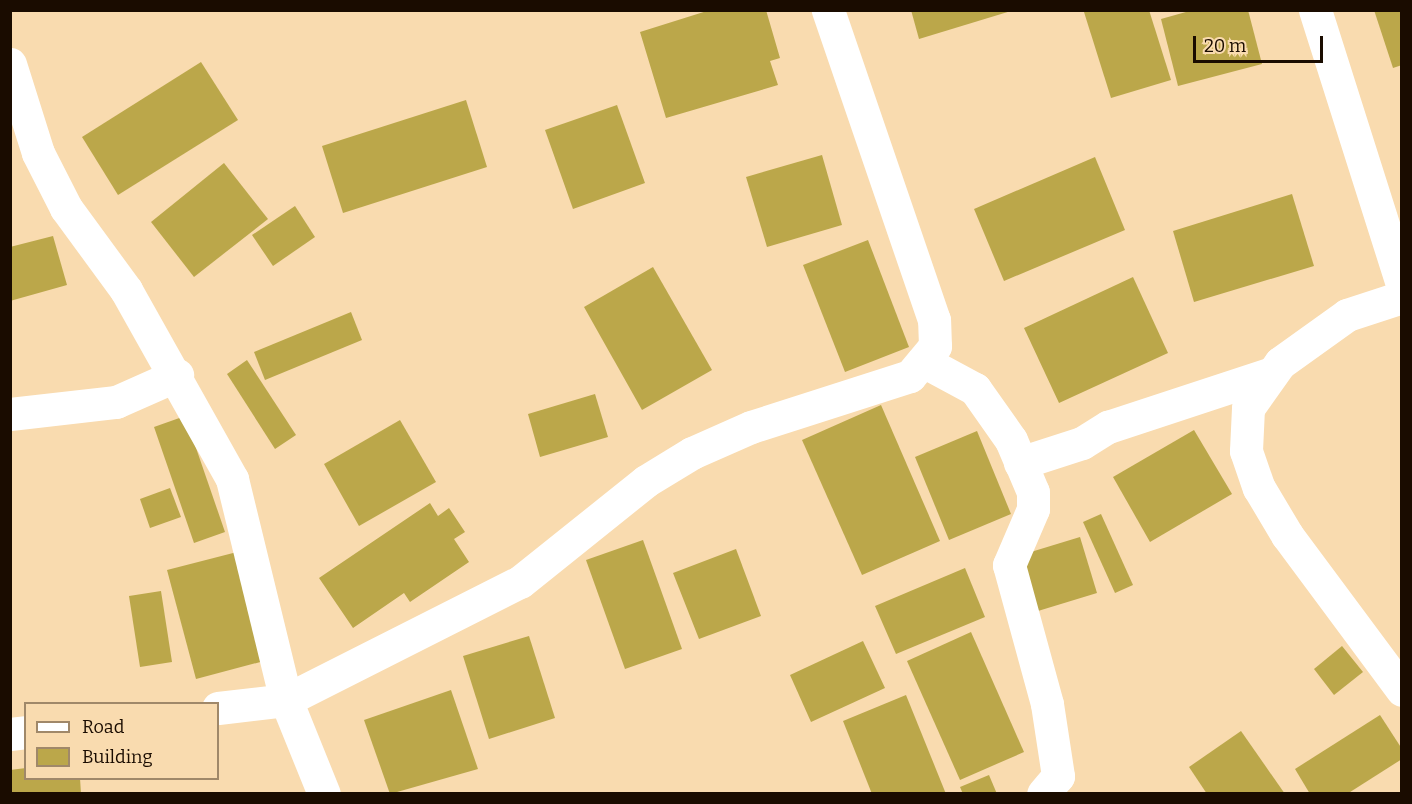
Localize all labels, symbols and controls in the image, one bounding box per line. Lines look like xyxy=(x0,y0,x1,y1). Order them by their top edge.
scale bar xyxy=(1196,24,1326,62)
text: 20 m xyxy=(1204,35,1246,57)
legend xyxy=(24,702,219,780)
text: Road xyxy=(82,716,124,738)
text: Building xyxy=(82,746,153,768)

